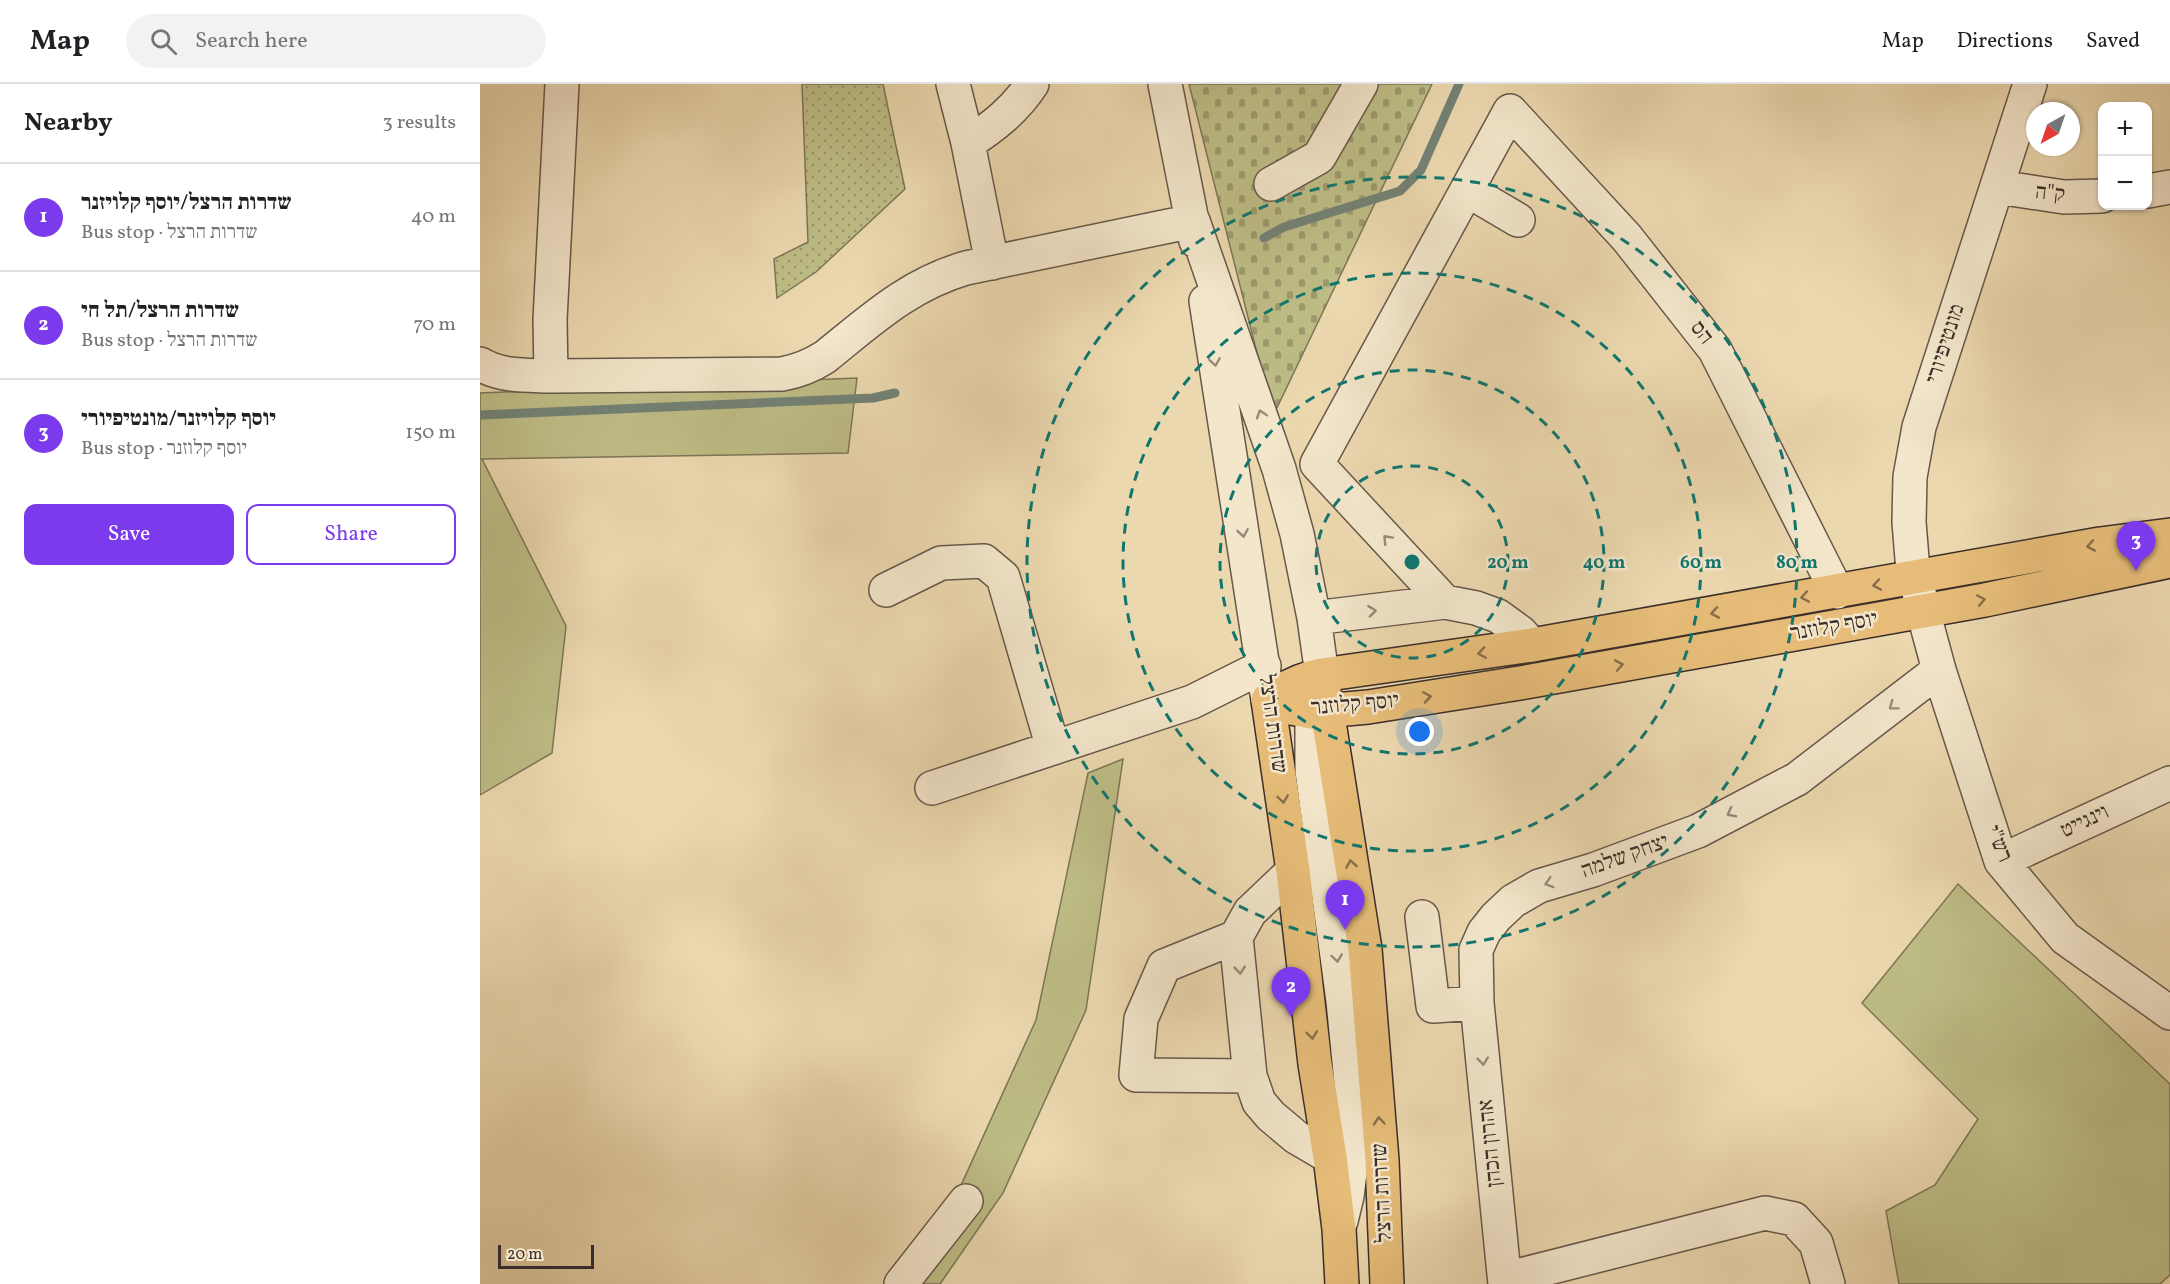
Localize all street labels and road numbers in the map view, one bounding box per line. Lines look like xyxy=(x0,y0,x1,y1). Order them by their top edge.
street label: ק"ה xyxy=(2033,177,2067,211)
street label: מונטיפיורי xyxy=(1919,300,1973,388)
street label: הס xyxy=(1682,314,1720,352)
street label: יוסף קלוזנר xyxy=(1788,604,1880,650)
street label: שדרות הרצל xyxy=(1250,672,1294,776)
street label: יוסף קלוזנר xyxy=(1310,686,1400,724)
street label: וינגייט xyxy=(2056,797,2114,847)
street label: רש"י xyxy=(1976,821,2020,867)
street label: יצחק שלמה xyxy=(1577,827,1673,887)
street label: אהרון הכהן xyxy=(1471,1098,1511,1188)
street label: שדרות הרצל xyxy=(1365,1142,1401,1244)

